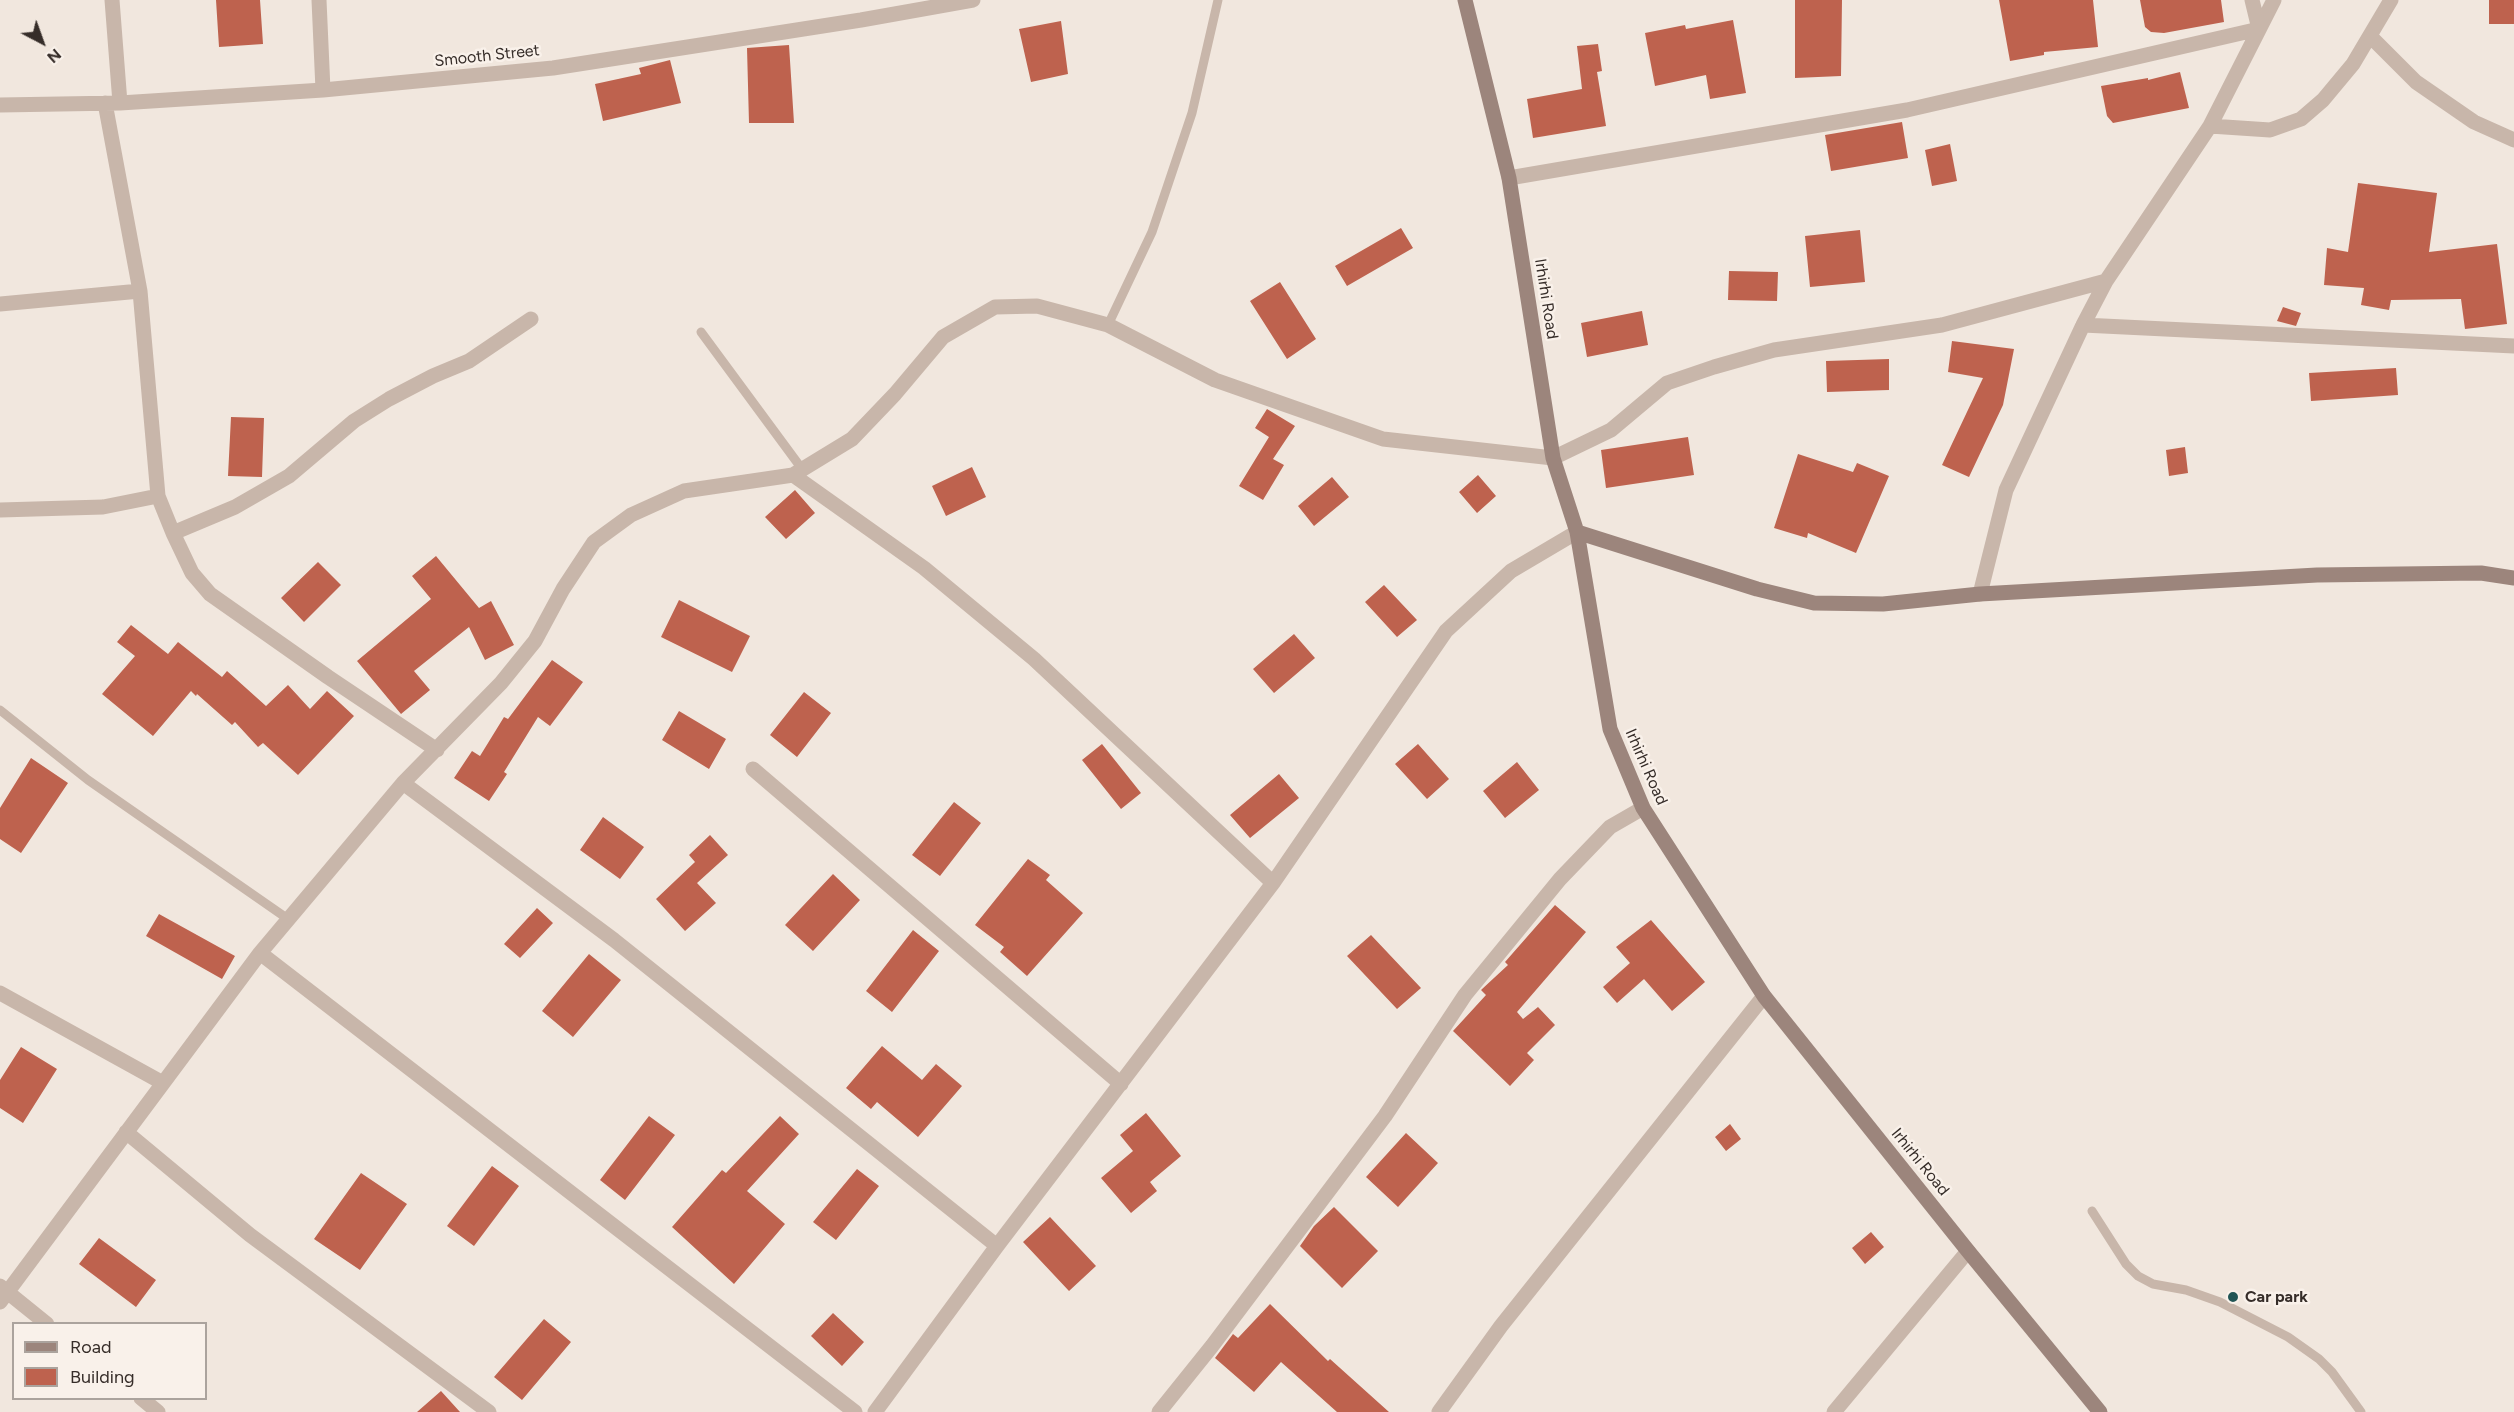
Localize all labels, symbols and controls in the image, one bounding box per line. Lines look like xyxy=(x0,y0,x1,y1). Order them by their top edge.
north arrow xyxy=(12,12,72,72)
street label: Smooth Street xyxy=(433,41,541,71)
text: N xyxy=(43,45,65,67)
street label: Irhirhi Road xyxy=(1530,257,1562,341)
street label: Irhirhi Road xyxy=(1621,726,1671,808)
street label: Irhirhi Road xyxy=(1887,1124,1953,1200)
place label: Car park xyxy=(2245,1287,2308,1307)
marker: Car park xyxy=(2226,1290,2240,1304)
legend xyxy=(12,1322,207,1400)
text: Road xyxy=(70,1336,111,1358)
text: Building xyxy=(70,1366,135,1388)

